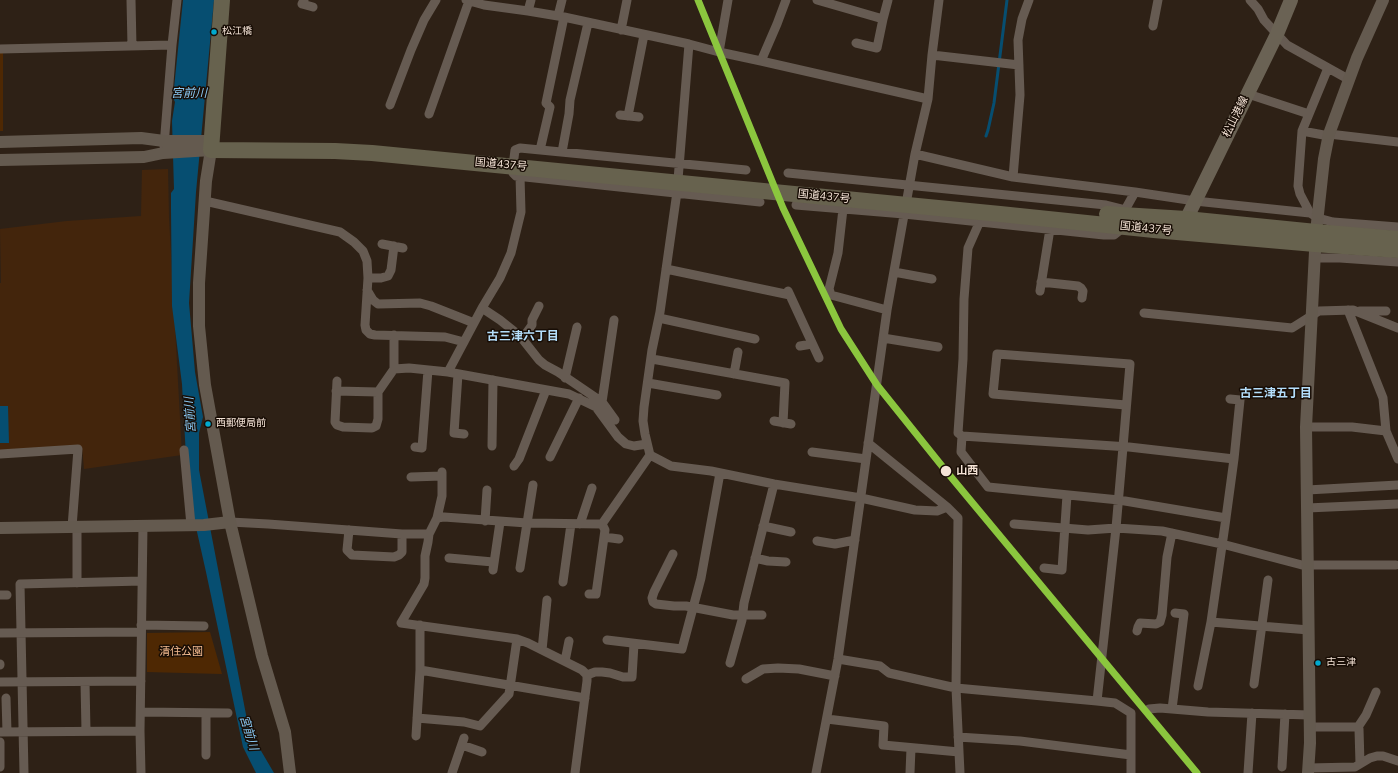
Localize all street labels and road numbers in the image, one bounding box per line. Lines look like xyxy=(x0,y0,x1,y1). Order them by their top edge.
street label: 松山港線 xyxy=(1220,94,1252,140)
street label: 国道437号 xyxy=(474,156,528,174)
street label: 国道437号 xyxy=(797,188,851,206)
street label: 国道437号 xyxy=(1119,220,1173,238)

